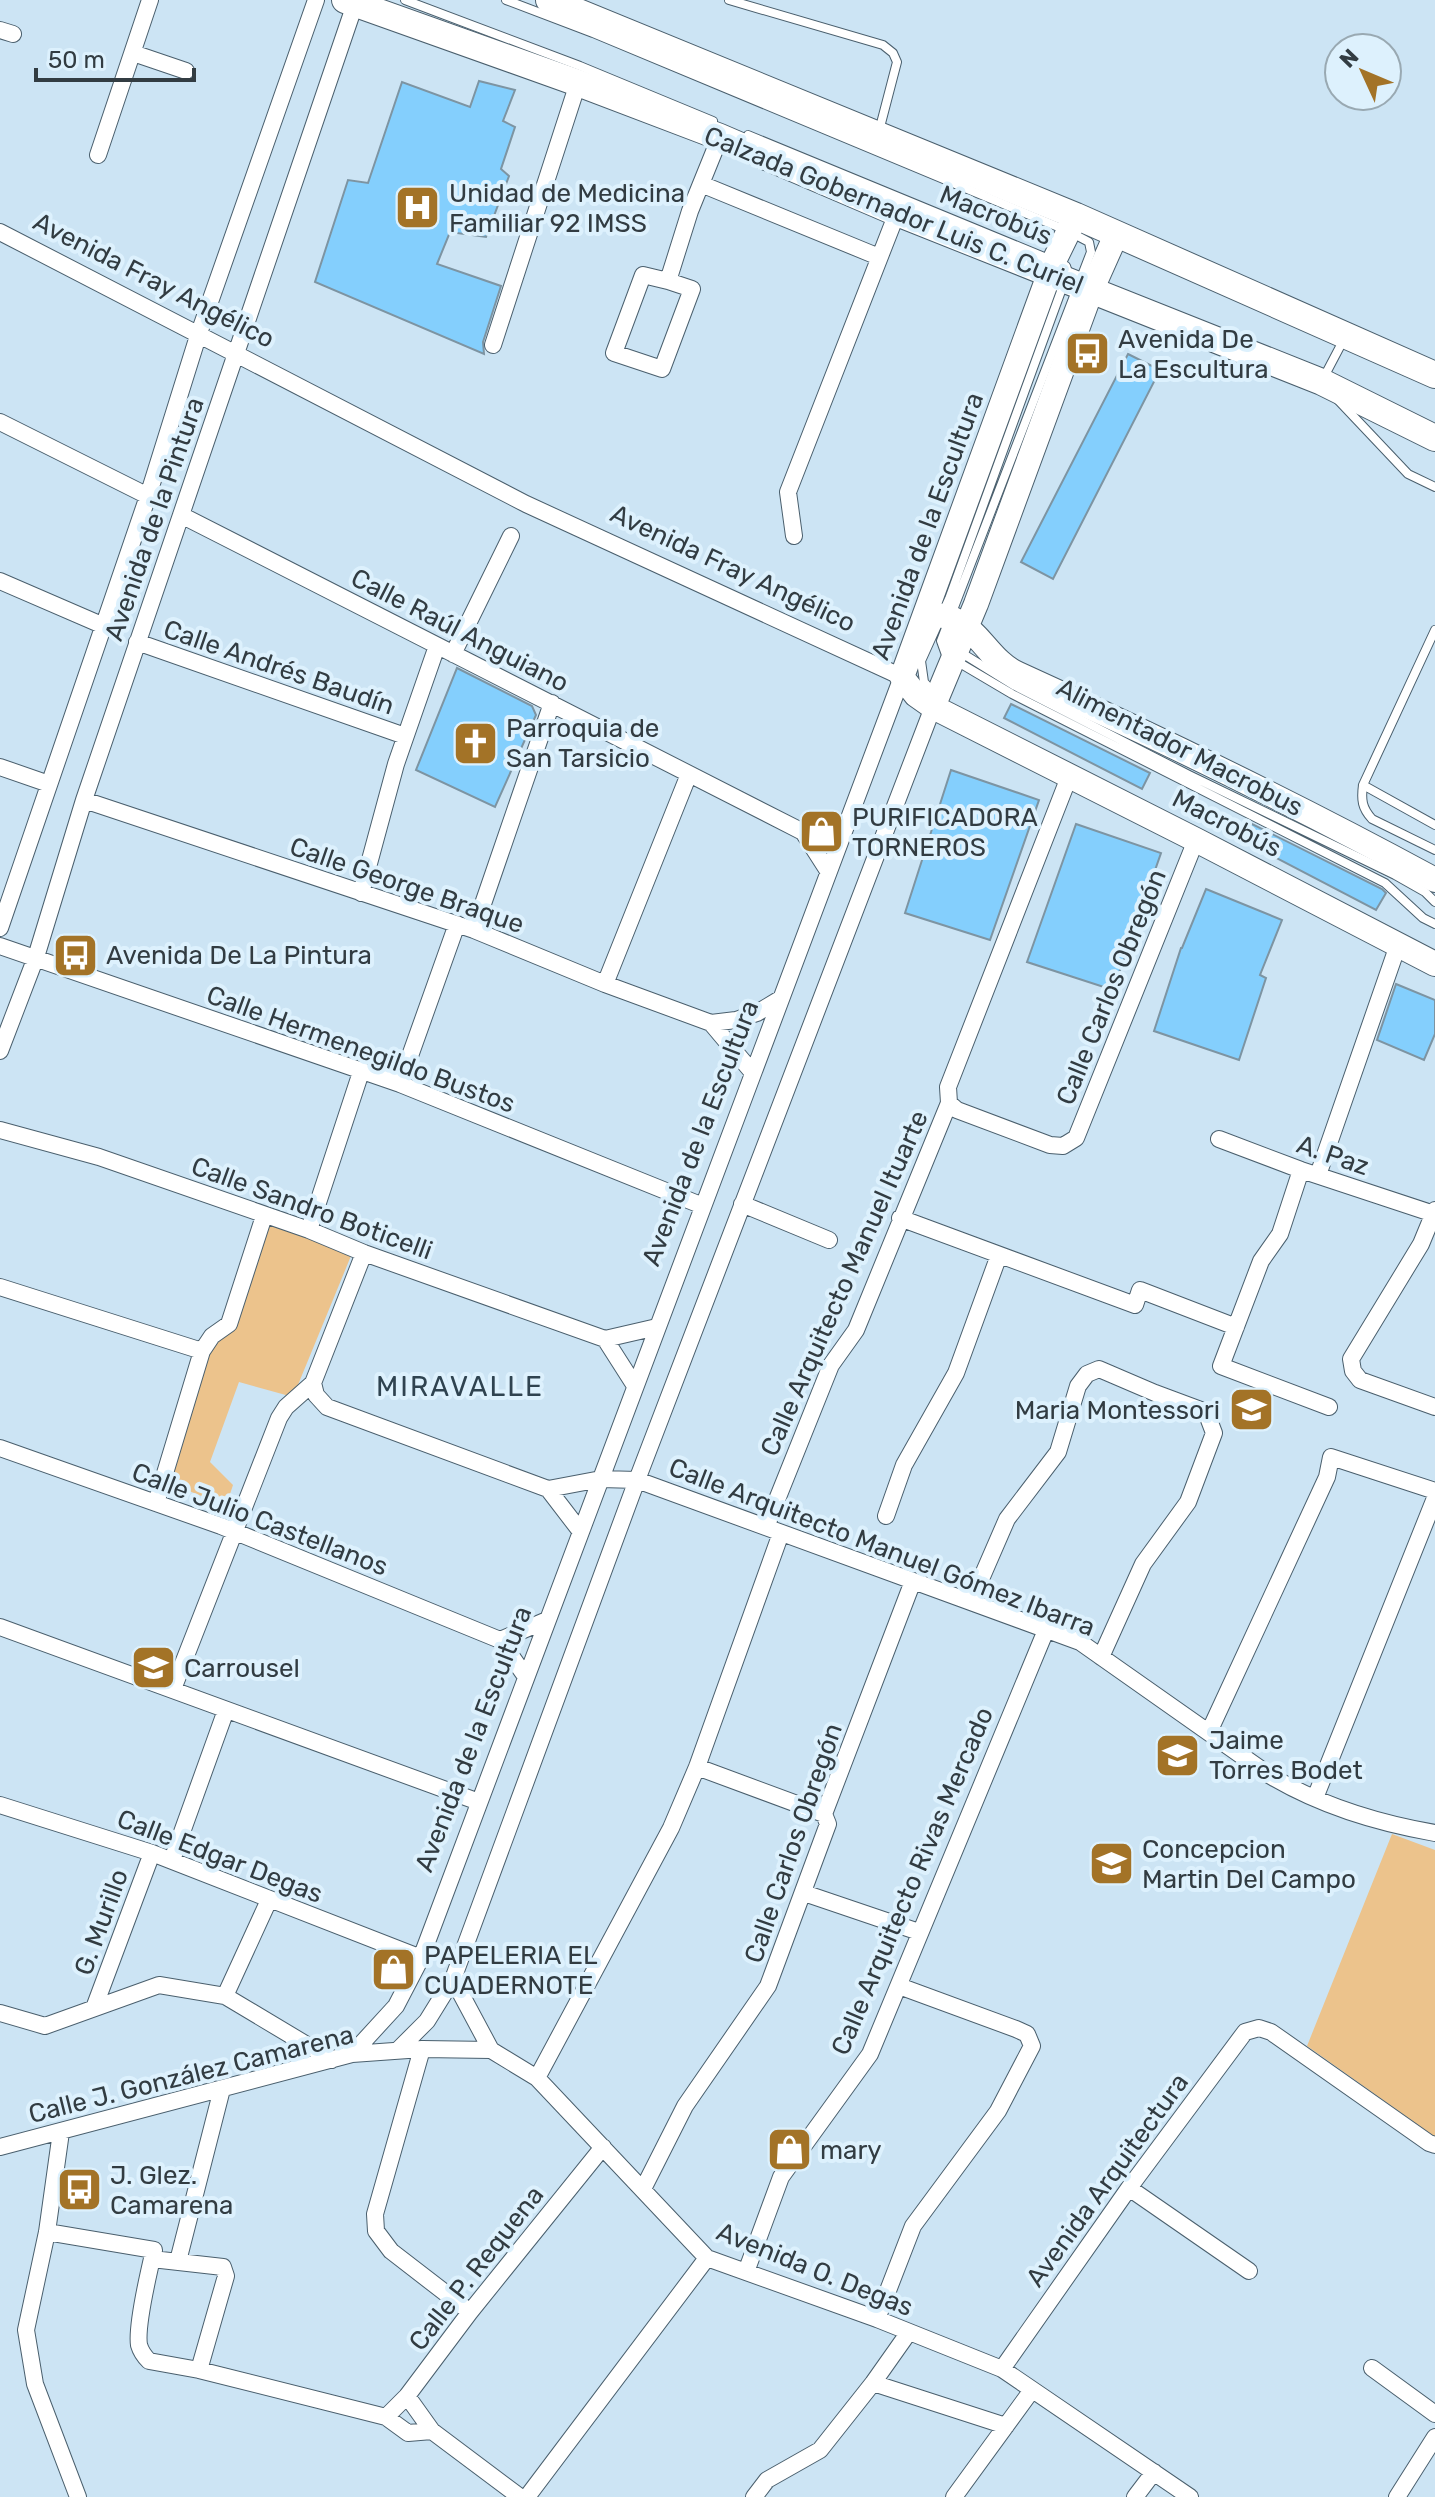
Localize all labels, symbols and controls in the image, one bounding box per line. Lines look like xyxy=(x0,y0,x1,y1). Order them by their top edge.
scale bar xyxy=(36,32,194,82)
north arrow xyxy=(1323,32,1403,112)
text: N xyxy=(1334,43,1364,74)
text: 50 m xyxy=(48,46,105,74)
street label: Calzada Gobernador Luis C. Curiel xyxy=(700,120,1088,301)
place label: Unidad de Medicina Familiar 92 IMSS xyxy=(449,178,685,239)
street label: Macrobús xyxy=(935,179,1056,252)
hospital icon: Unidad de Medicina Familiar 92 IMSS xyxy=(394,184,442,232)
street label: Avenida Fray Angélico xyxy=(28,206,279,355)
place label: Avenida De La Escultura xyxy=(1118,324,1269,385)
bus stop icon: Avenida De La Escultura xyxy=(1063,330,1111,378)
street label: Avenida de la Escultura xyxy=(865,388,990,664)
street label: Avenida de la Pintura xyxy=(98,393,211,645)
street label: Avenida Fray Angélico xyxy=(606,498,860,639)
street label: Calle Raúl Anguiano xyxy=(346,562,574,699)
street label: Calle Andrés Baudín xyxy=(159,613,398,722)
street label: Alimentador Macrobus xyxy=(1052,672,1308,823)
place label: Parroquia de San Tarsicio xyxy=(506,713,659,774)
church icon: Parroquia de San Tarsicio xyxy=(451,719,499,767)
street label: Macrobús xyxy=(1167,783,1287,864)
place label: PURIFICADORA TORNEROS xyxy=(852,802,1038,863)
shop icon: PURIFICADORA TORNEROS xyxy=(797,808,845,856)
street label: Calle George Braque xyxy=(286,831,528,940)
street label: Calle Carlos Obregón xyxy=(1050,865,1173,1109)
bus stop icon: Avenida De La Pintura xyxy=(51,931,99,979)
place label: Avenida De La Pintura xyxy=(106,940,372,971)
street label: Calle Hermenegildo Bustos xyxy=(202,979,519,1120)
street label: Avenida de la Escultura xyxy=(635,996,765,1270)
street label: Calle Arquitecto Manuel Ituarte xyxy=(754,1106,935,1461)
street label: A. Paz xyxy=(1293,1129,1373,1182)
street label: Calle Sandro Boticelli xyxy=(187,1150,437,1267)
district label: MIRAVALLE xyxy=(376,1370,544,1403)
school or university icon: Maria Montessori xyxy=(1227,1386,1275,1434)
place label: Maria Montessori xyxy=(1015,1395,1220,1426)
street label: Calle Arquitecto Manuel Gómez Ibarra xyxy=(664,1452,1099,1643)
street label: Calle Julio Castellanos xyxy=(127,1456,392,1583)
street label: Avenida de la Escultura xyxy=(408,1602,538,1876)
school or university icon: Carrousel xyxy=(129,1644,177,1692)
place label: Carrousel xyxy=(184,1653,300,1684)
street label: Calle Arquitecto Rivas Mercado xyxy=(825,1703,1000,2060)
street label: Calle Carlos Obregón xyxy=(738,1719,849,1967)
place label: Jaime Torres Bodet xyxy=(1209,1725,1363,1786)
school or university icon: Jaime Torres Bodet xyxy=(1154,1731,1202,1779)
street label: Calle Edgar Degas xyxy=(113,1803,327,1910)
place label: Concepcion Martin Del Campo xyxy=(1142,1834,1356,1895)
school or university icon: Concepcion Martin Del Campo xyxy=(1087,1840,1135,1888)
street label: G. Murillo xyxy=(68,1865,135,1979)
place label: PAPELERIA EL CUADERNOTE xyxy=(424,1940,598,2001)
shop icon: PAPELERIA EL CUADERNOTE xyxy=(369,1946,417,1994)
street label: Calle J. González Camarena xyxy=(25,2019,357,2130)
street label: Avenida Arquitectura xyxy=(1020,2068,1195,2293)
shop icon: mary xyxy=(765,2126,813,2174)
place label: mary xyxy=(820,2135,882,2166)
place label: J. Glez. Camarena xyxy=(110,2160,233,2221)
bus stop icon: J. Glez. Camarena xyxy=(55,2166,103,2214)
street label: Calle P. Requena xyxy=(403,2180,550,2357)
street label: Avenida O. Degas xyxy=(712,2216,918,2323)

